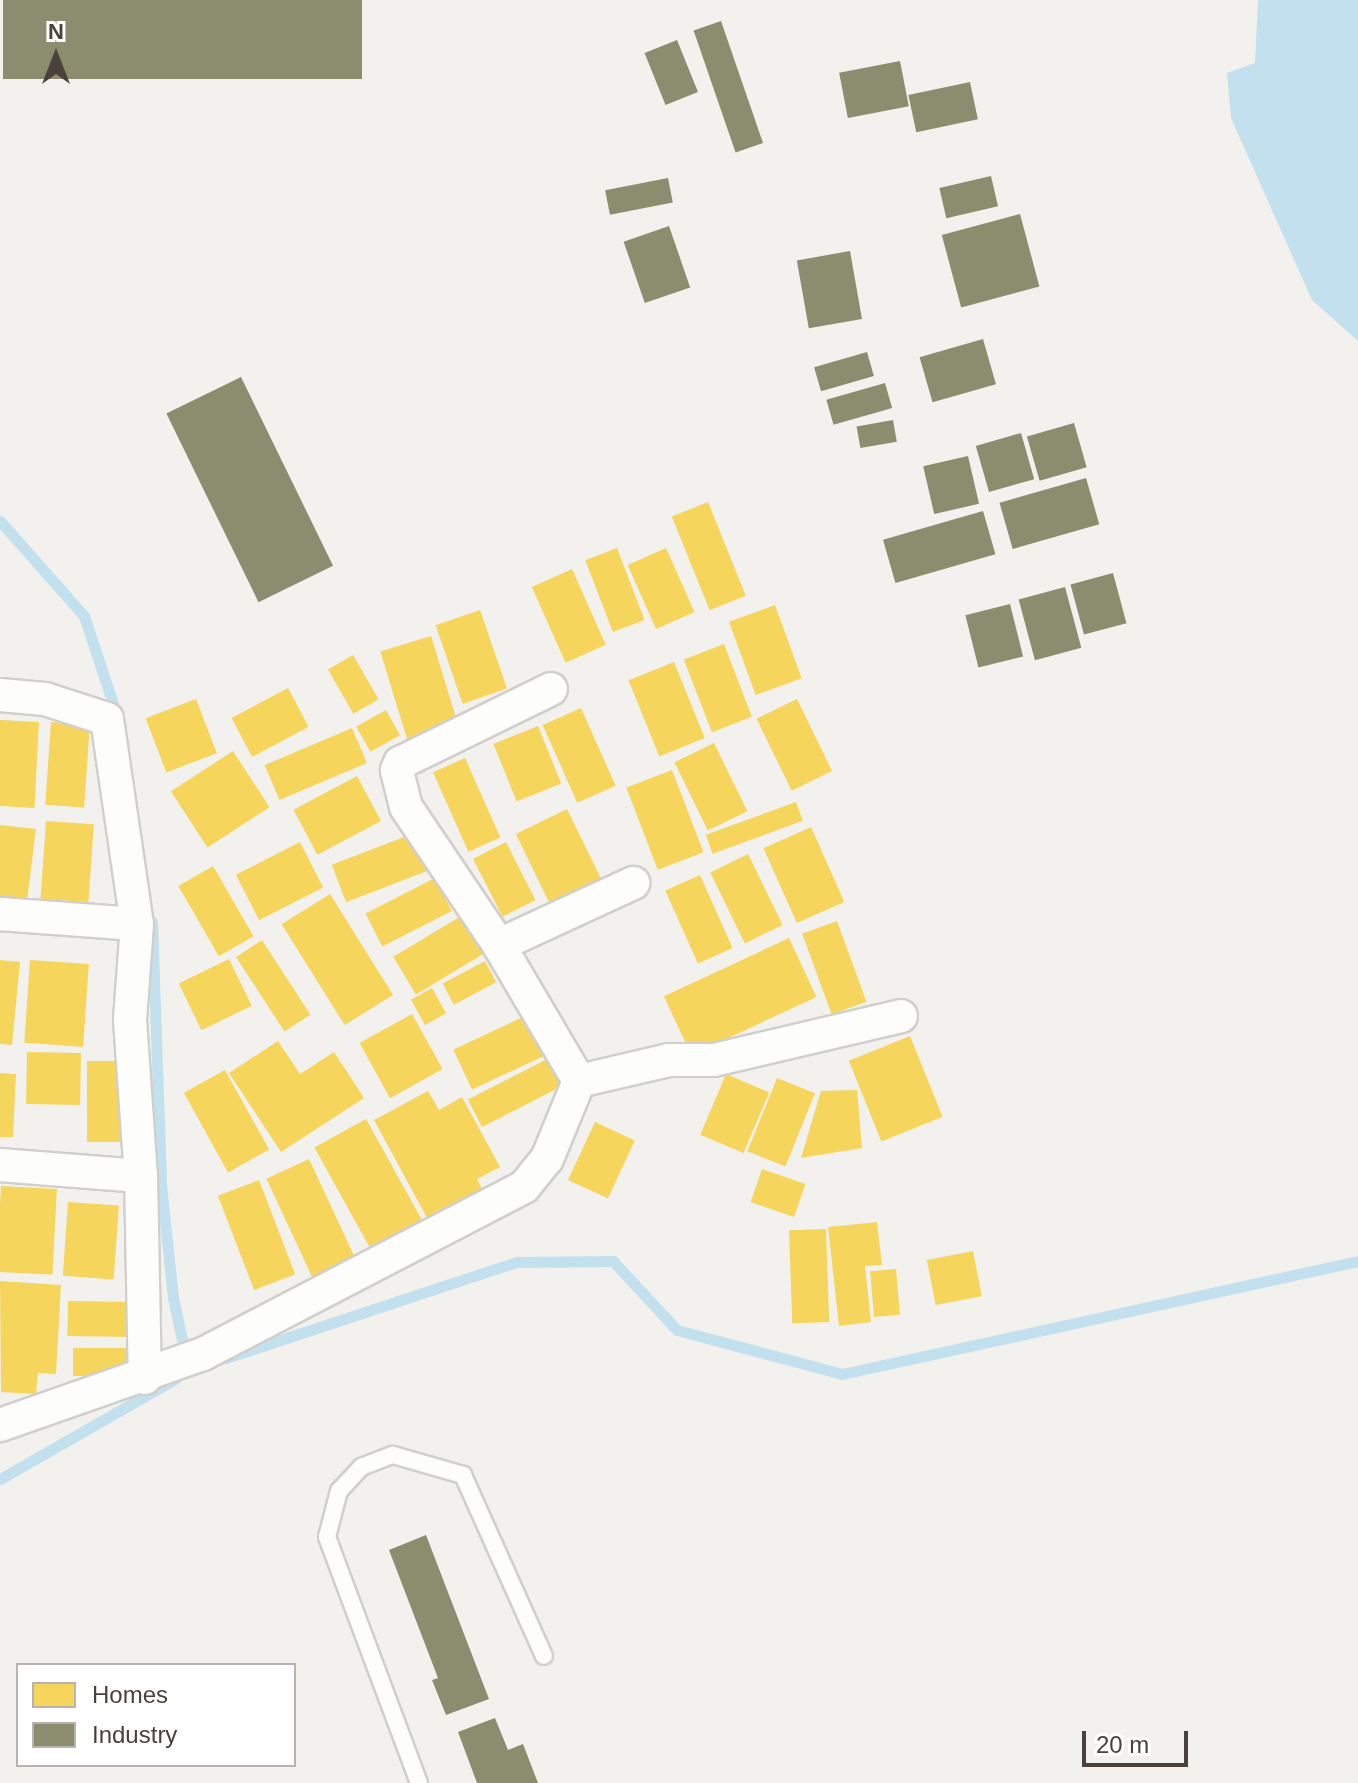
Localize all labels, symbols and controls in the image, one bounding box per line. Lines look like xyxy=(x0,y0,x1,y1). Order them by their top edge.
north arrow xyxy=(16,16,96,96)
text: N xyxy=(48,19,64,44)
legend xyxy=(16,1663,296,1767)
text: Homes xyxy=(92,1681,168,1708)
scale bar xyxy=(1086,1715,1192,1765)
text: Industry xyxy=(92,1721,177,1748)
text: 20 m xyxy=(1096,1731,1149,1758)

